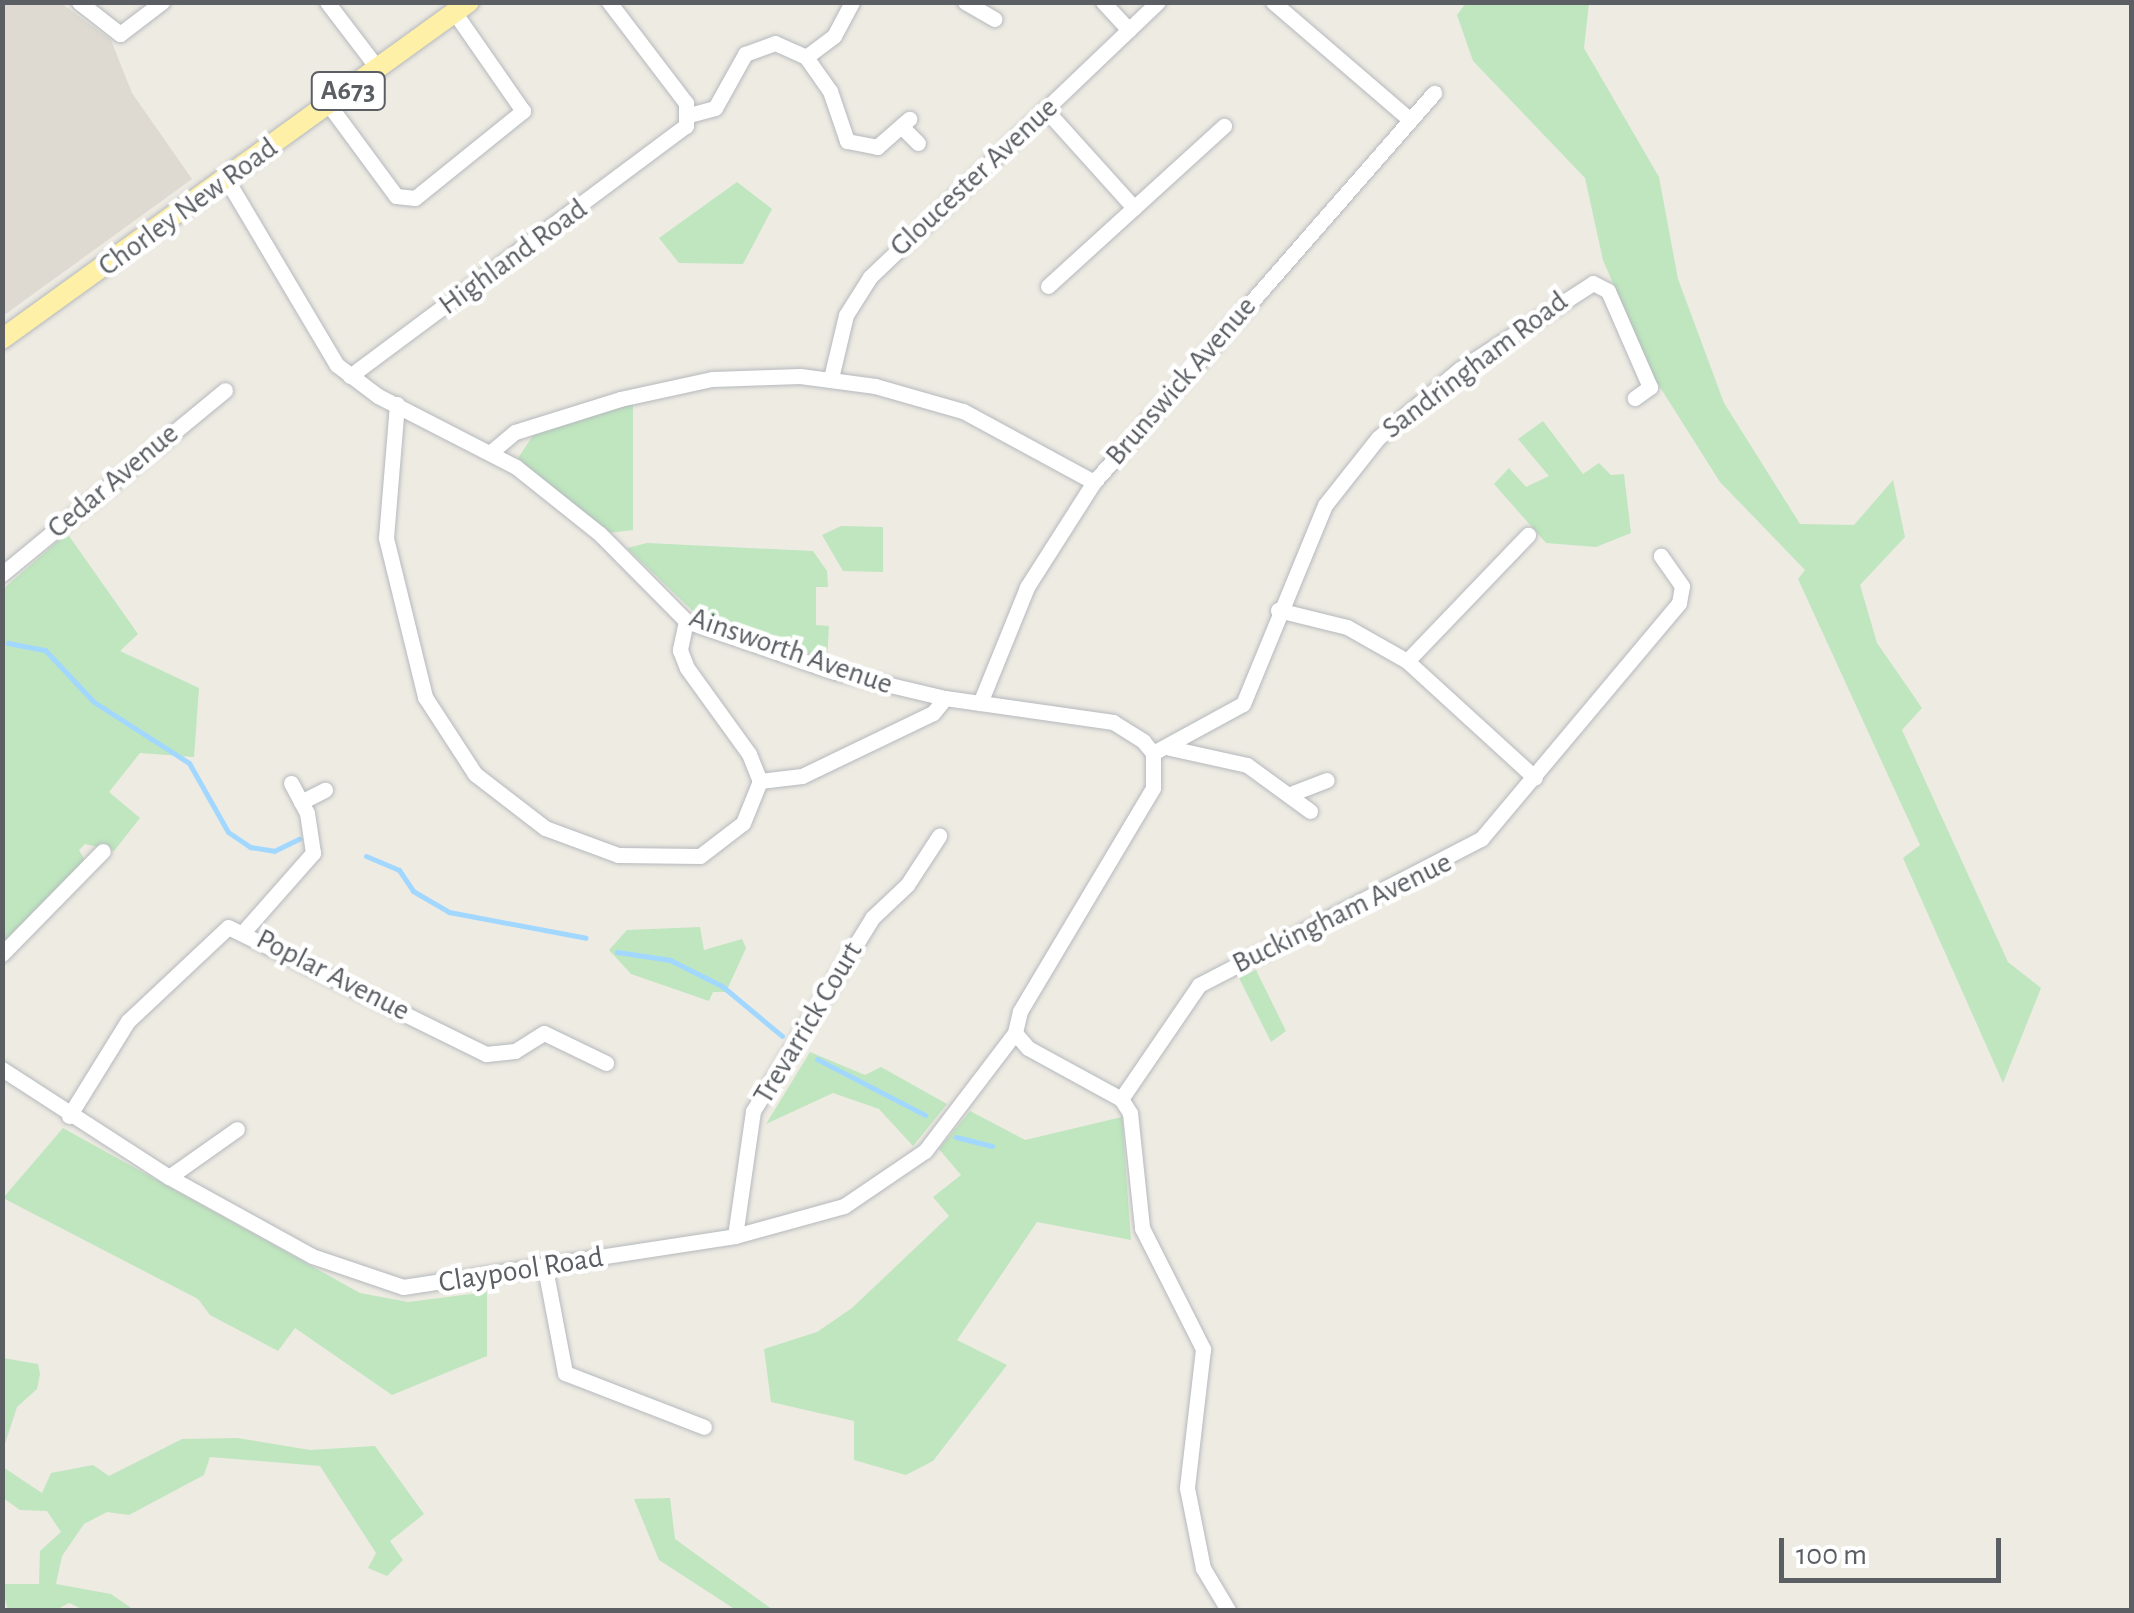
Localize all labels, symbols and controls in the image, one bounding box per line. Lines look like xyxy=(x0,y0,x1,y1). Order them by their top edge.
road number: A673 xyxy=(310,68,386,114)
street label: Gloucester Avenue xyxy=(882,90,1066,264)
street label: Chorley New Road xyxy=(91,130,285,284)
street label: Highland Road xyxy=(432,191,594,323)
street label: Sandringham Road xyxy=(1375,284,1575,446)
street label: Brunswick Avenue xyxy=(1098,289,1264,473)
street label: Cedar Avenue xyxy=(40,416,186,546)
street label: Ainsworth Avenue xyxy=(685,599,897,703)
street label: Buckingham Avenue xyxy=(1226,844,1458,982)
street label: Poplar Avenue xyxy=(250,921,416,1029)
street label: Trevarrick Court xyxy=(745,935,871,1111)
street label: Claypool Road xyxy=(436,1239,606,1301)
scale bar xyxy=(1784,1518,2006,1580)
text: 100 m xyxy=(1796,1540,1867,1570)

